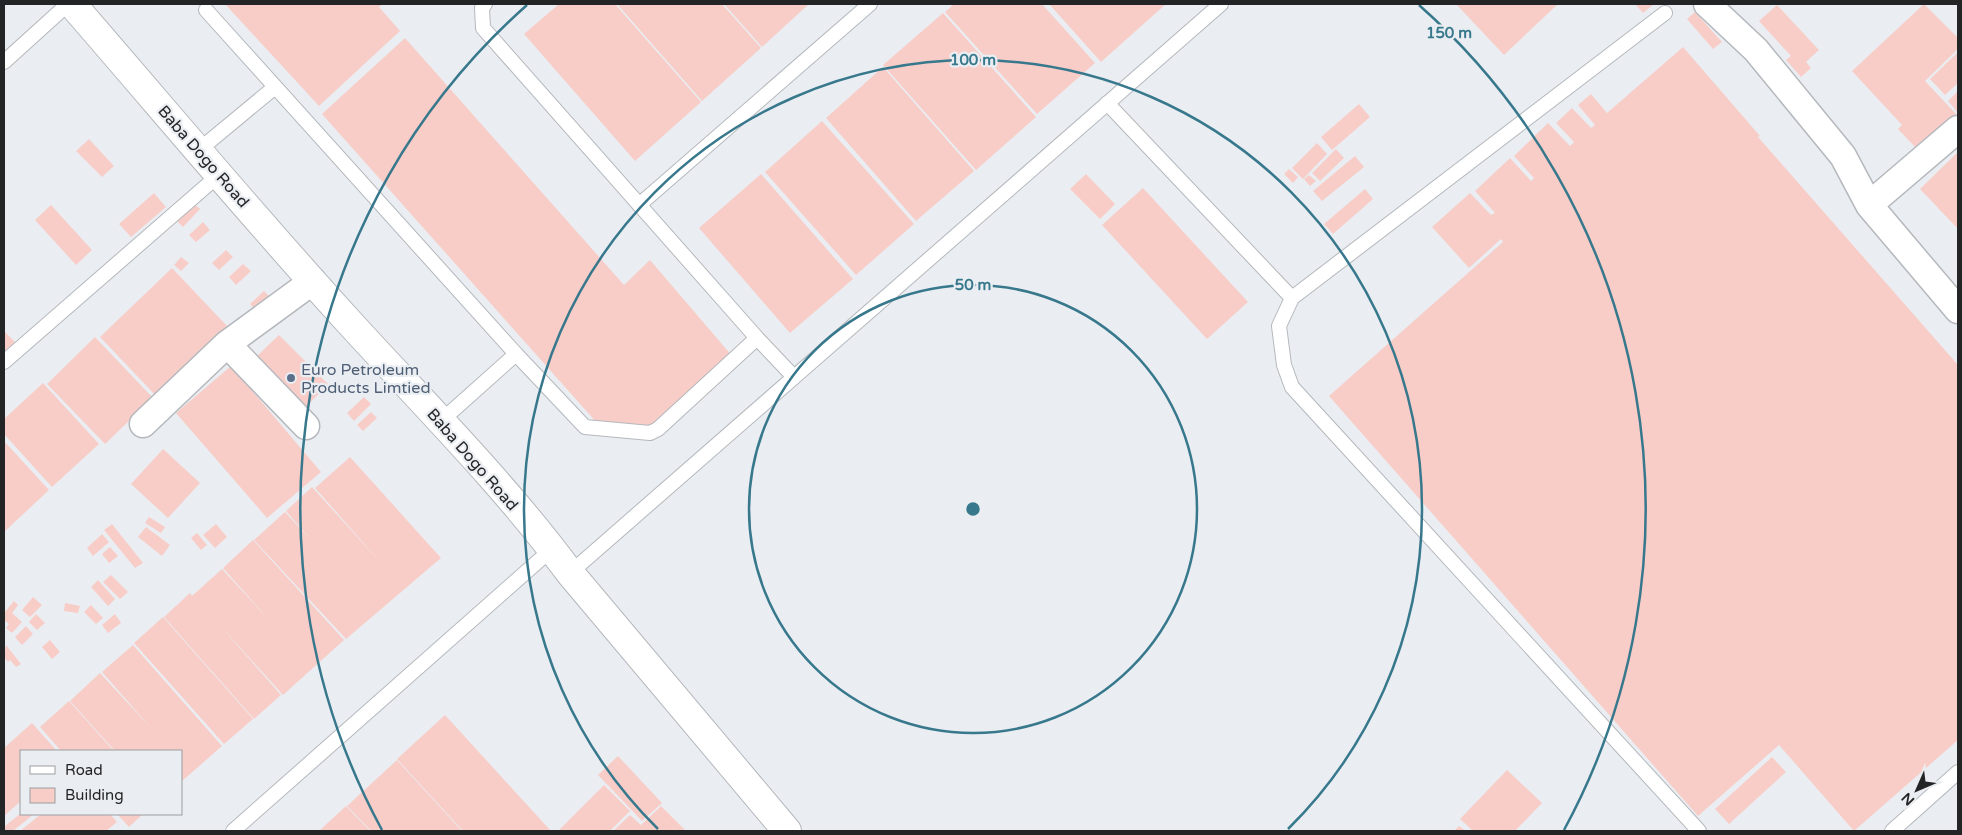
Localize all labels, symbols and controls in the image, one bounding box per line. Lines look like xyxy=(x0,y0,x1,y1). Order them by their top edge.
text: 150 m xyxy=(1426,24,1472,42)
text: 100 m xyxy=(950,51,996,69)
street label: Baba Dogo Road xyxy=(153,101,253,212)
text: 50 m xyxy=(955,276,991,294)
place label: Euro Petroleum Products Limtied xyxy=(301,360,431,398)
marker: Euro Petroleum Products Limtied xyxy=(285,372,297,384)
street label: Baba Dogo Road xyxy=(422,404,522,515)
centre of rings xyxy=(964,500,982,518)
legend xyxy=(20,750,182,815)
text: Road xyxy=(65,761,103,779)
north arrow xyxy=(1892,765,1942,815)
text: Building xyxy=(65,786,124,804)
text: N xyxy=(1898,789,1918,809)

